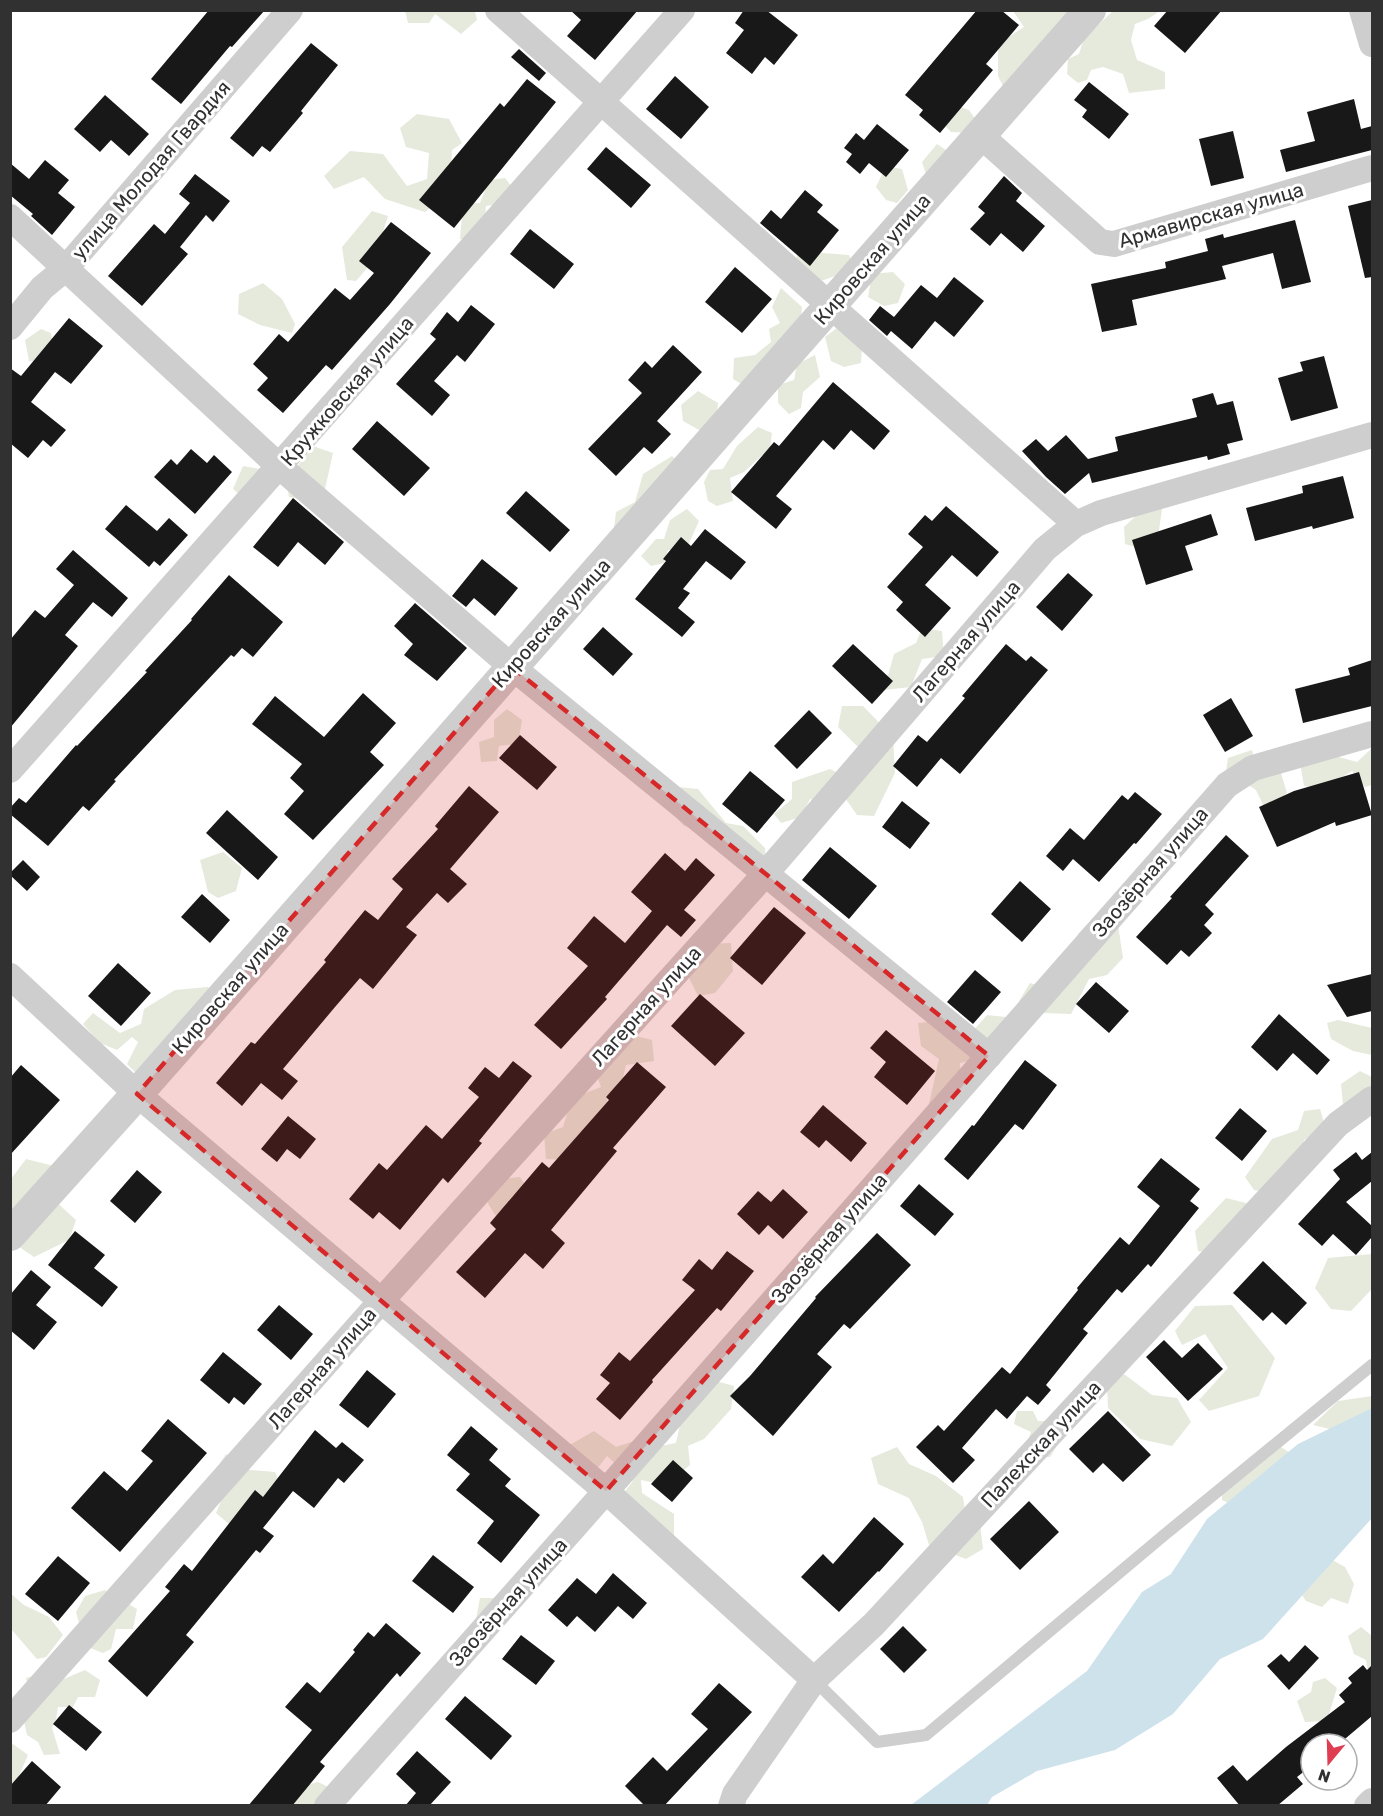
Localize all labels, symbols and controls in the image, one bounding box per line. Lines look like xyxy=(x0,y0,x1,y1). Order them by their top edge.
street label: улица Молодая Гвардия xyxy=(67,76,235,264)
street label: Армавирская улица xyxy=(1116,177,1306,253)
street label: Кировская улица xyxy=(809,189,935,329)
street label: Кружковская улица xyxy=(276,311,418,471)
street label: Кировская улица xyxy=(487,553,615,693)
street label: Лагерная улица xyxy=(907,575,1025,707)
street label: Заозёрная улица xyxy=(1087,802,1213,942)
street label: Кировская улица xyxy=(167,918,293,1058)
street label: Лагерная улица xyxy=(586,941,706,1071)
street label: Заозёрная улица xyxy=(766,1168,892,1308)
street label: Лагерная улица xyxy=(263,1302,381,1434)
street label: Палехская улица xyxy=(976,1375,1106,1513)
street label: Заозёрная улица xyxy=(444,1533,572,1671)
north arrow xyxy=(1299,1732,1359,1792)
text: N xyxy=(1316,1765,1333,1787)

